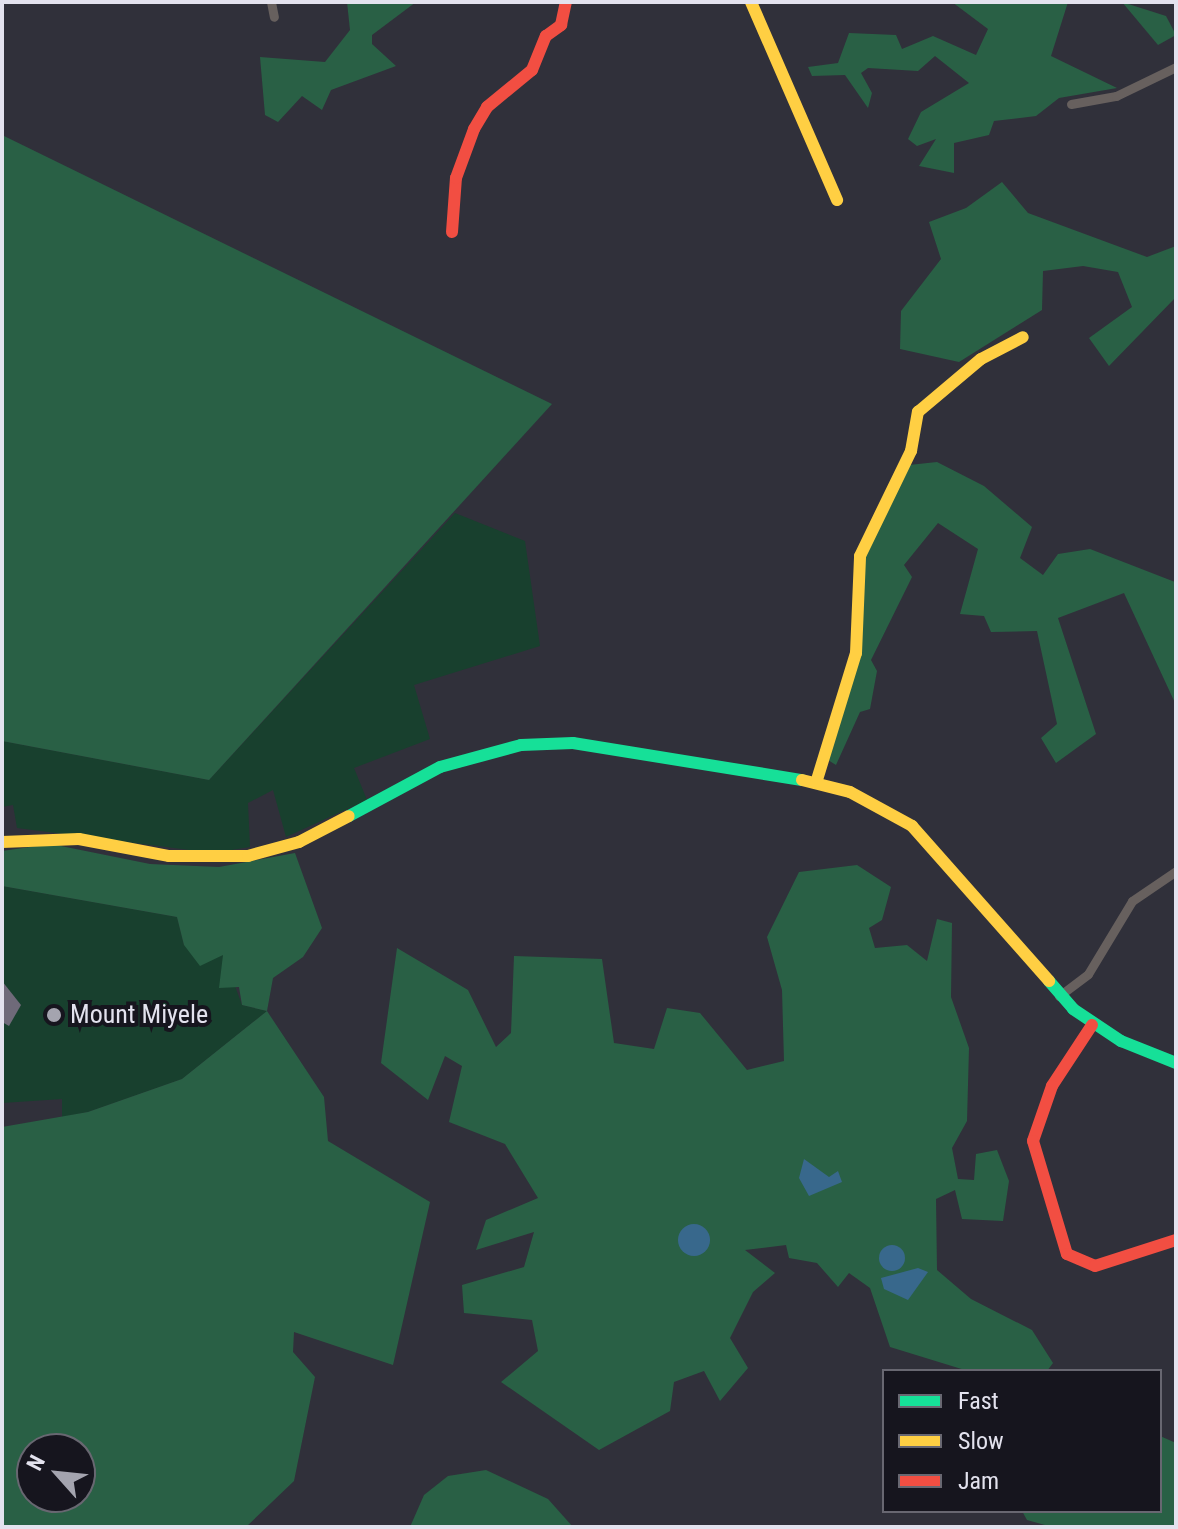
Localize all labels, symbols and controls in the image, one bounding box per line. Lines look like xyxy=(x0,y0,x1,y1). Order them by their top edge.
place label: Mount Miyele xyxy=(70,999,208,1031)
marker: Mount Miyele xyxy=(45,1006,63,1024)
legend xyxy=(882,1369,1162,1513)
text: Fast xyxy=(958,1387,999,1415)
text: Slow xyxy=(958,1427,1004,1455)
north arrow xyxy=(16,1433,96,1513)
text: N xyxy=(22,1451,50,1474)
text: Jam xyxy=(958,1467,999,1495)

